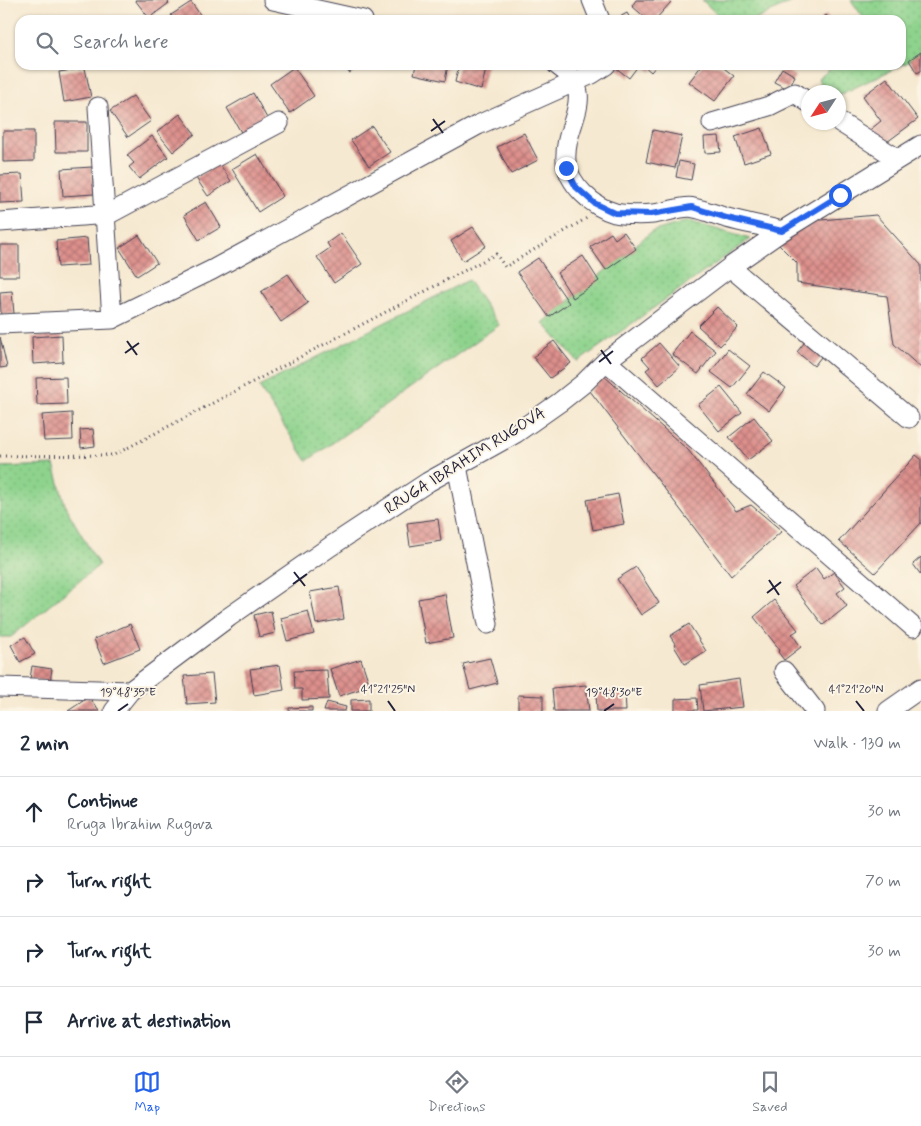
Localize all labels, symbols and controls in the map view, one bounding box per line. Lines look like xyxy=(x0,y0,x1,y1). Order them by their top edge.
search box xyxy=(15,15,906,70)
icon: search xyxy=(33,29,61,57)
text: Search here xyxy=(73,30,169,55)
north arrow xyxy=(801,85,846,130)
route end xyxy=(555,157,578,180)
route start xyxy=(829,184,852,207)
street label: RRUGA IBRAHIM RUGOVA xyxy=(380,403,550,519)
text: 41°21'25"N xyxy=(361,682,415,698)
text: 41°21'20"N xyxy=(829,682,883,698)
text: 19°48'35"E xyxy=(100,685,156,701)
text: 19°48'30"E xyxy=(586,685,642,701)
text: 2 min xyxy=(20,730,69,758)
text: Walk · 130 m xyxy=(814,733,901,754)
text: Continue xyxy=(67,789,138,814)
icon: ahead xyxy=(20,798,48,826)
text: 30 m xyxy=(868,801,901,822)
text: Rruga Ibrahim Rugova xyxy=(67,814,213,835)
icon: right xyxy=(20,868,48,896)
text: Turn right xyxy=(67,869,151,894)
text: 70 m xyxy=(865,871,901,892)
icon: right xyxy=(20,938,48,966)
text: Turn right xyxy=(67,939,151,964)
text: 30 m xyxy=(868,941,901,962)
icon: arrive xyxy=(20,1008,48,1036)
text: Arrive at destination xyxy=(67,1009,231,1034)
tab: Map xyxy=(133,1068,161,1116)
tab: Directions xyxy=(428,1068,486,1116)
tab: Saved xyxy=(752,1068,788,1116)

